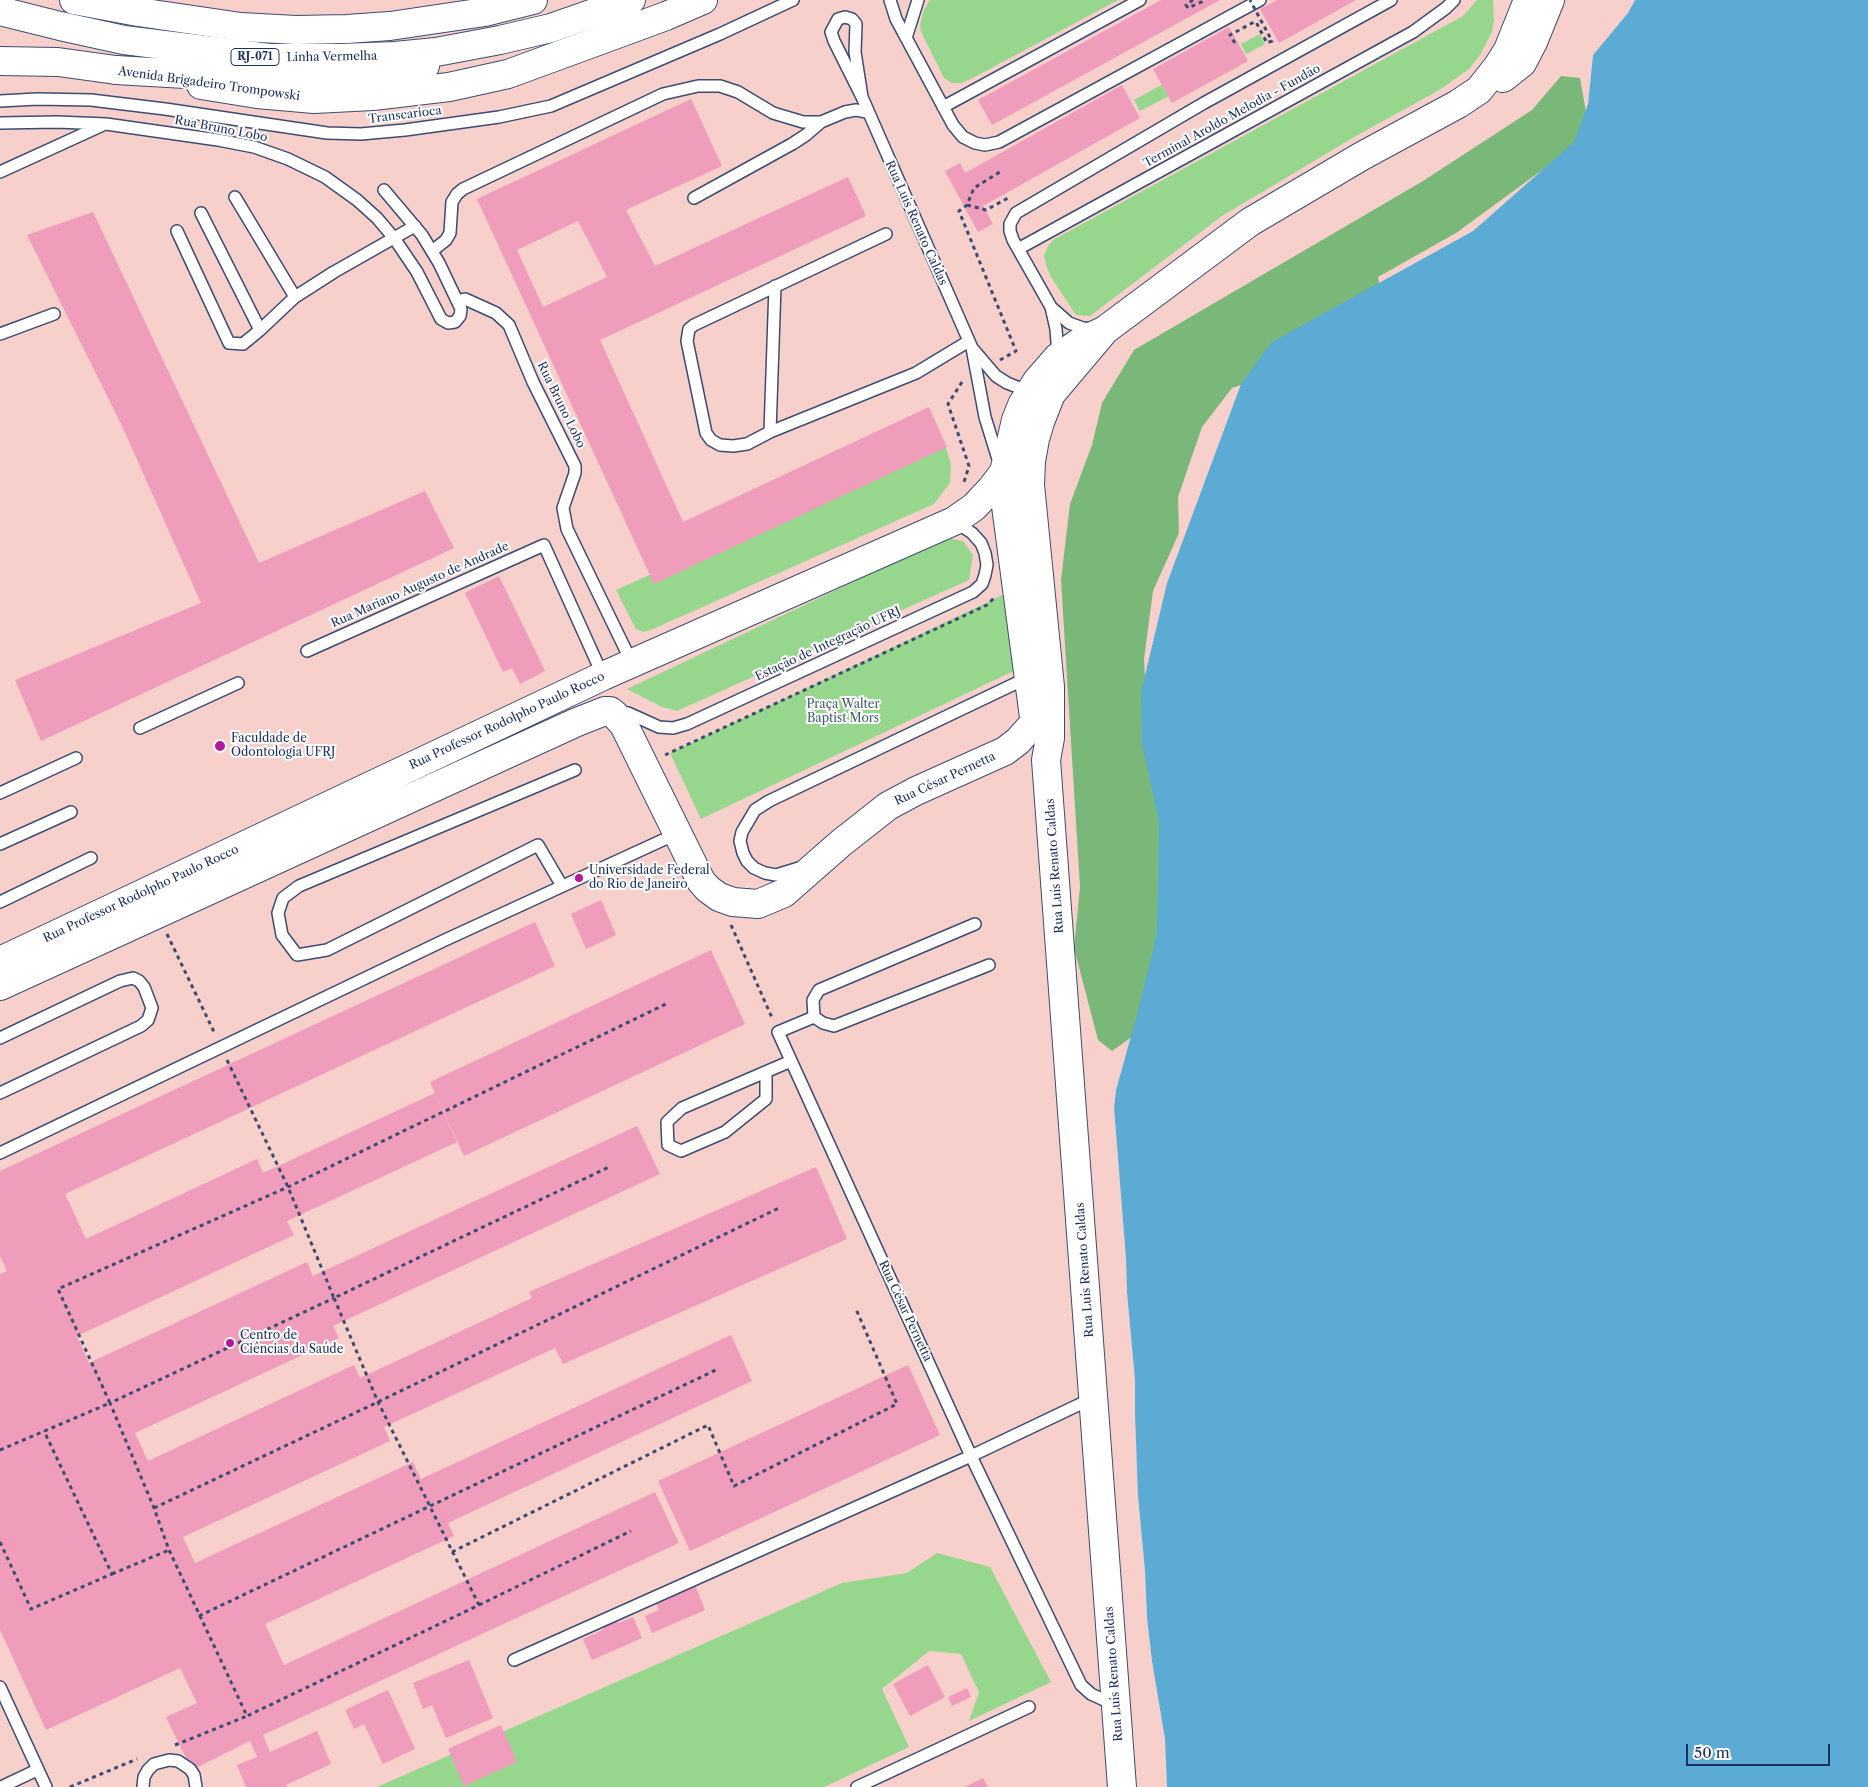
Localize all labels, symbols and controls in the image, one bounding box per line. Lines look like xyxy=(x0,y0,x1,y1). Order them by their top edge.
road number: RJ-071 xyxy=(231,48,279,66)
street label: Linha Vermelha xyxy=(287,49,377,65)
street label: Terminal Aroldo Melodia - Fundão xyxy=(1141,61,1323,171)
street label: Avenida Brigadeiro Trompowski xyxy=(117,64,301,104)
street label: Transcarioca xyxy=(368,103,442,127)
street label: Rua Bruno Lobo xyxy=(173,113,269,145)
street label: Rua Luís Renato Caldas xyxy=(882,158,950,288)
street label: Rua Bruno Lobo xyxy=(534,359,588,451)
street label: Rua Mariano Augusto de Andrade xyxy=(329,539,511,631)
street label: Estação de Integração UFRJ xyxy=(753,604,903,684)
street label: Rua Professor Rodolpho Paulo Rocco xyxy=(407,669,607,773)
park label: Praça Walter Baptist Mors xyxy=(806,698,880,726)
place label: Faculdade de Odontologia UFRJ xyxy=(231,732,335,760)
marker: Faculdade de Odontologia UFRJ xyxy=(213,739,227,753)
street label: Rua César Pernetta xyxy=(892,749,998,809)
street label: Rua Luís Renato Caldas xyxy=(1043,798,1067,934)
street label: Rua Professor Rodolpho Paulo Rocco xyxy=(41,842,241,946)
place label: Universidade Federal do Rio de Janeiro xyxy=(589,864,710,892)
marker: Universidade Federal do Rio de Janeiro xyxy=(573,872,585,884)
street label: Rua Luís Renato Caldas xyxy=(1073,1202,1097,1338)
street label: Rua César Pernetta xyxy=(875,1258,935,1364)
place label: Centro de Ciências da Saúde xyxy=(240,1329,343,1357)
marker: Centro de Ciências da Saúde xyxy=(224,1337,236,1349)
street label: Rua Luís Renato Caldas xyxy=(1102,1606,1126,1742)
scale bar xyxy=(1688,1734,1832,1766)
text: 50 m xyxy=(1694,1743,1730,1762)

